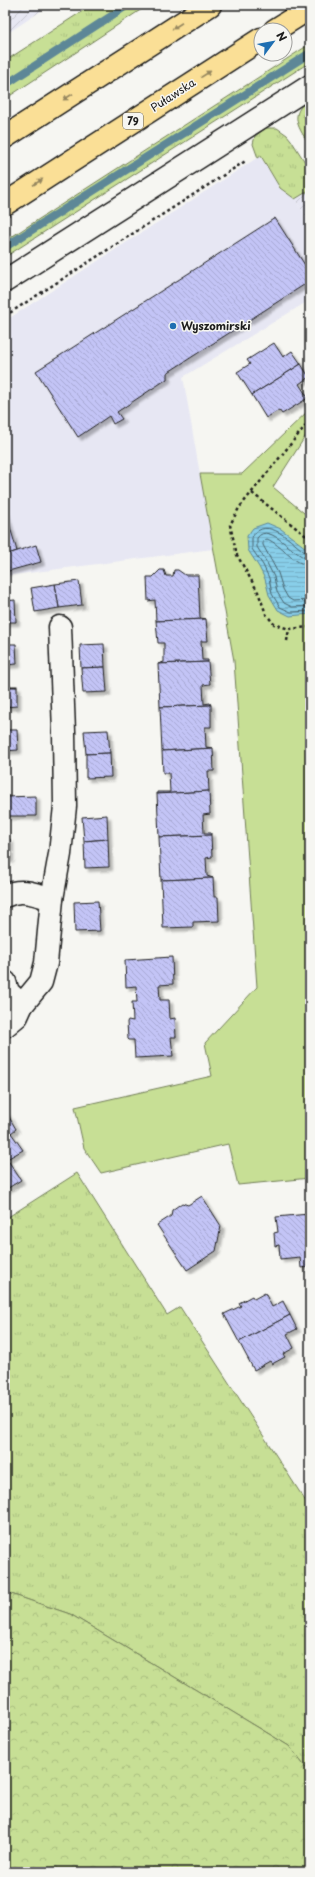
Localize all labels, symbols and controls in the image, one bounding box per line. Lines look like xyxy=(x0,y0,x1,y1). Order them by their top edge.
one-way arrow xyxy=(172,22,182,30)
north arrow xyxy=(253,22,293,62)
text: N xyxy=(272,28,292,45)
one-way arrow xyxy=(201,70,211,78)
street label: Puławska xyxy=(147,74,199,115)
one-way arrow xyxy=(62,93,74,100)
road number: 79 xyxy=(123,113,143,129)
one-way arrow xyxy=(32,179,44,186)
place label: Wyszomirski xyxy=(181,317,251,334)
marker: Wyszomirski xyxy=(168,321,178,331)

